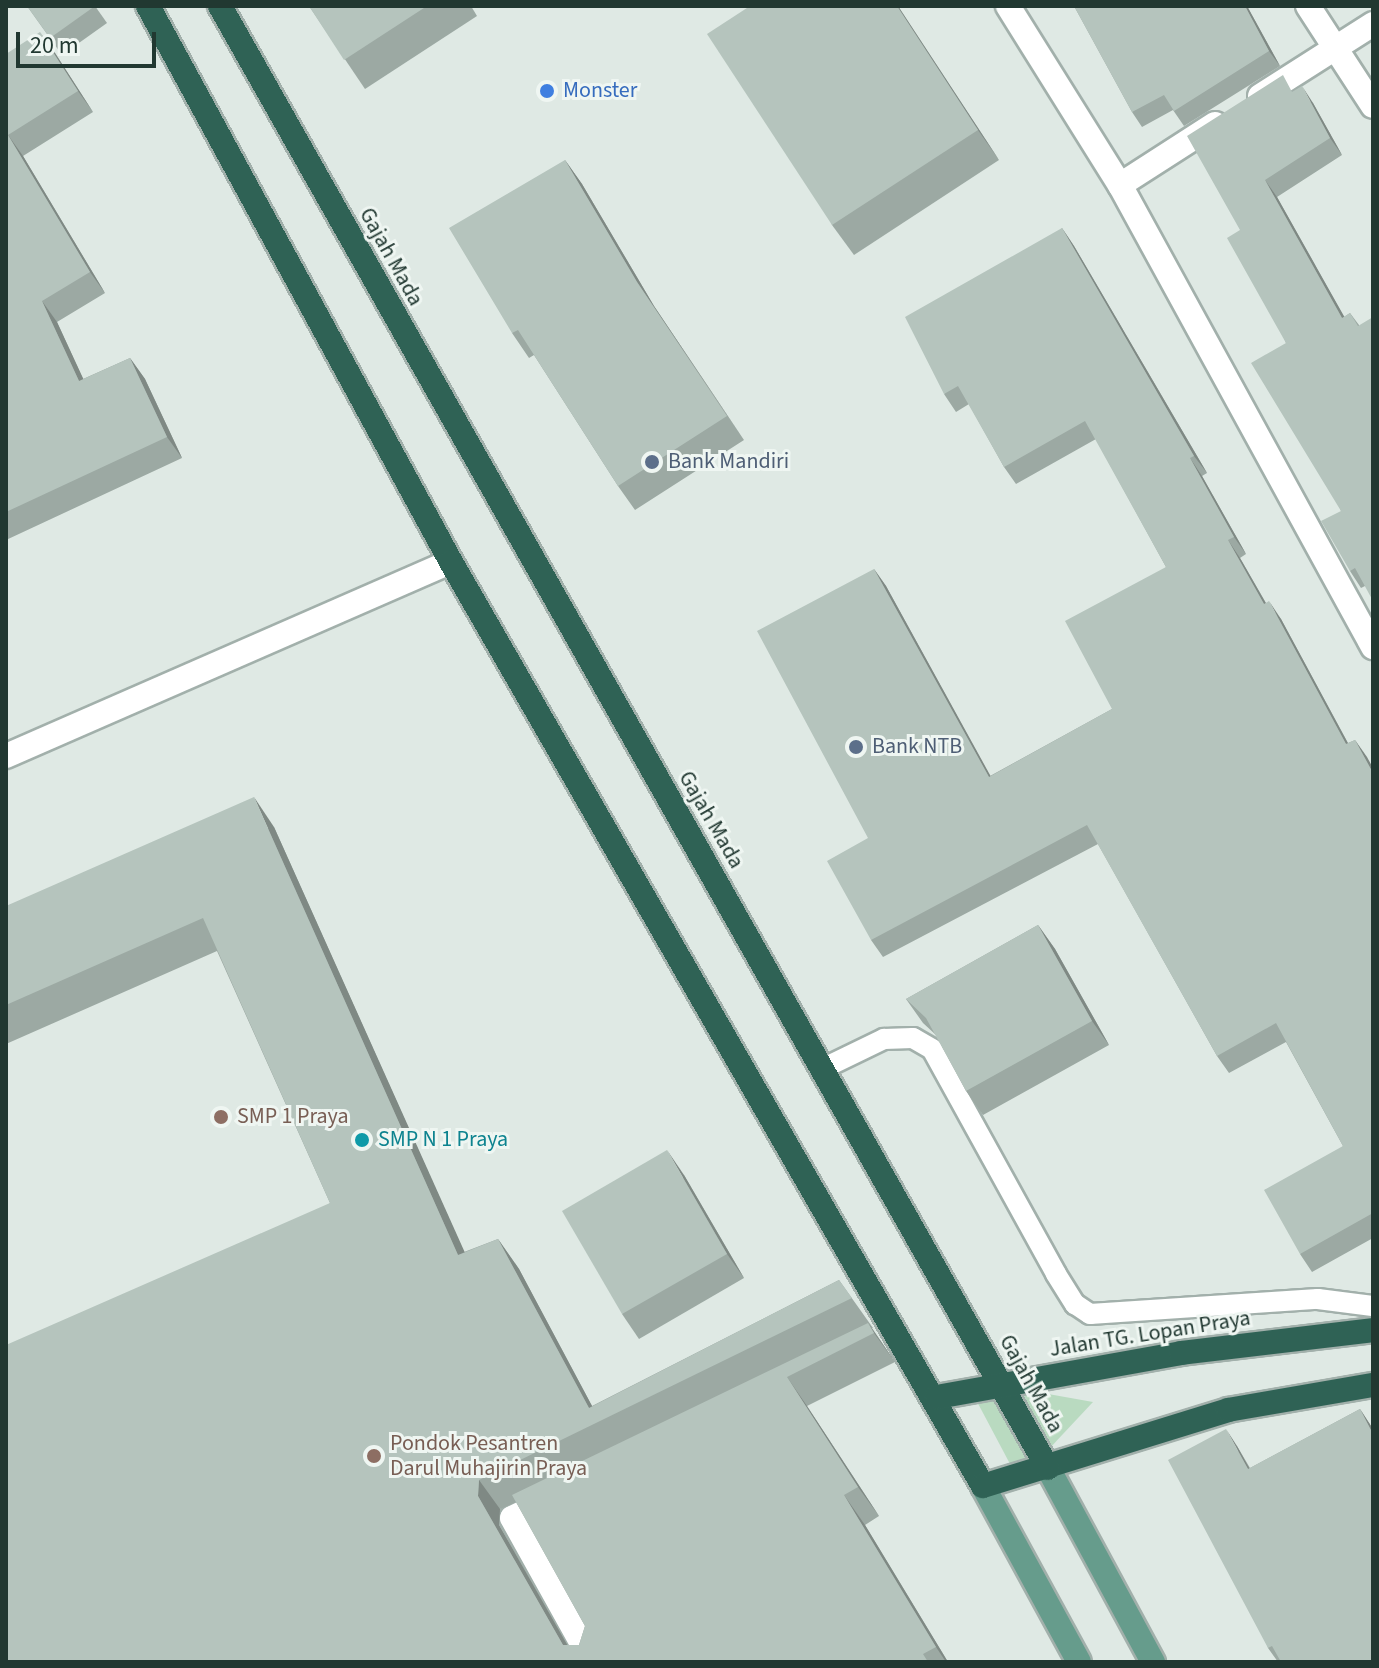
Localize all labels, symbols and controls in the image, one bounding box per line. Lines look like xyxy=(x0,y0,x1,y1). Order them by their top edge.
scale bar xyxy=(20,16,160,66)
text: 20 m xyxy=(30,28,79,63)
place label: Monster xyxy=(563,78,637,104)
marker: Monster xyxy=(538,82,556,100)
street label: Gajah Mada xyxy=(353,203,429,311)
place label: Bank Mandiri xyxy=(668,449,789,475)
marker: Bank Mandiri xyxy=(643,453,661,471)
place label: Bank NTB xyxy=(872,734,962,760)
marker: Bank NTB xyxy=(847,738,865,756)
street label: Gajah Mada xyxy=(673,767,749,873)
place label: SMP 1 Praya xyxy=(237,1104,349,1130)
marker: SMP 1 Praya xyxy=(212,1108,230,1126)
place label: SMP N 1 Praya xyxy=(378,1127,508,1153)
marker: SMP N 1 Praya xyxy=(353,1131,371,1149)
street label: Jalan TG. Lopan Praya xyxy=(1048,1305,1252,1363)
street label: Gajah Mada xyxy=(993,1330,1069,1438)
place label: Pondok Pesantren Darul Muhajirin Praya xyxy=(390,1430,587,1482)
marker: Pondok Pesantren Darul Muhajirin Praya xyxy=(365,1447,383,1465)

